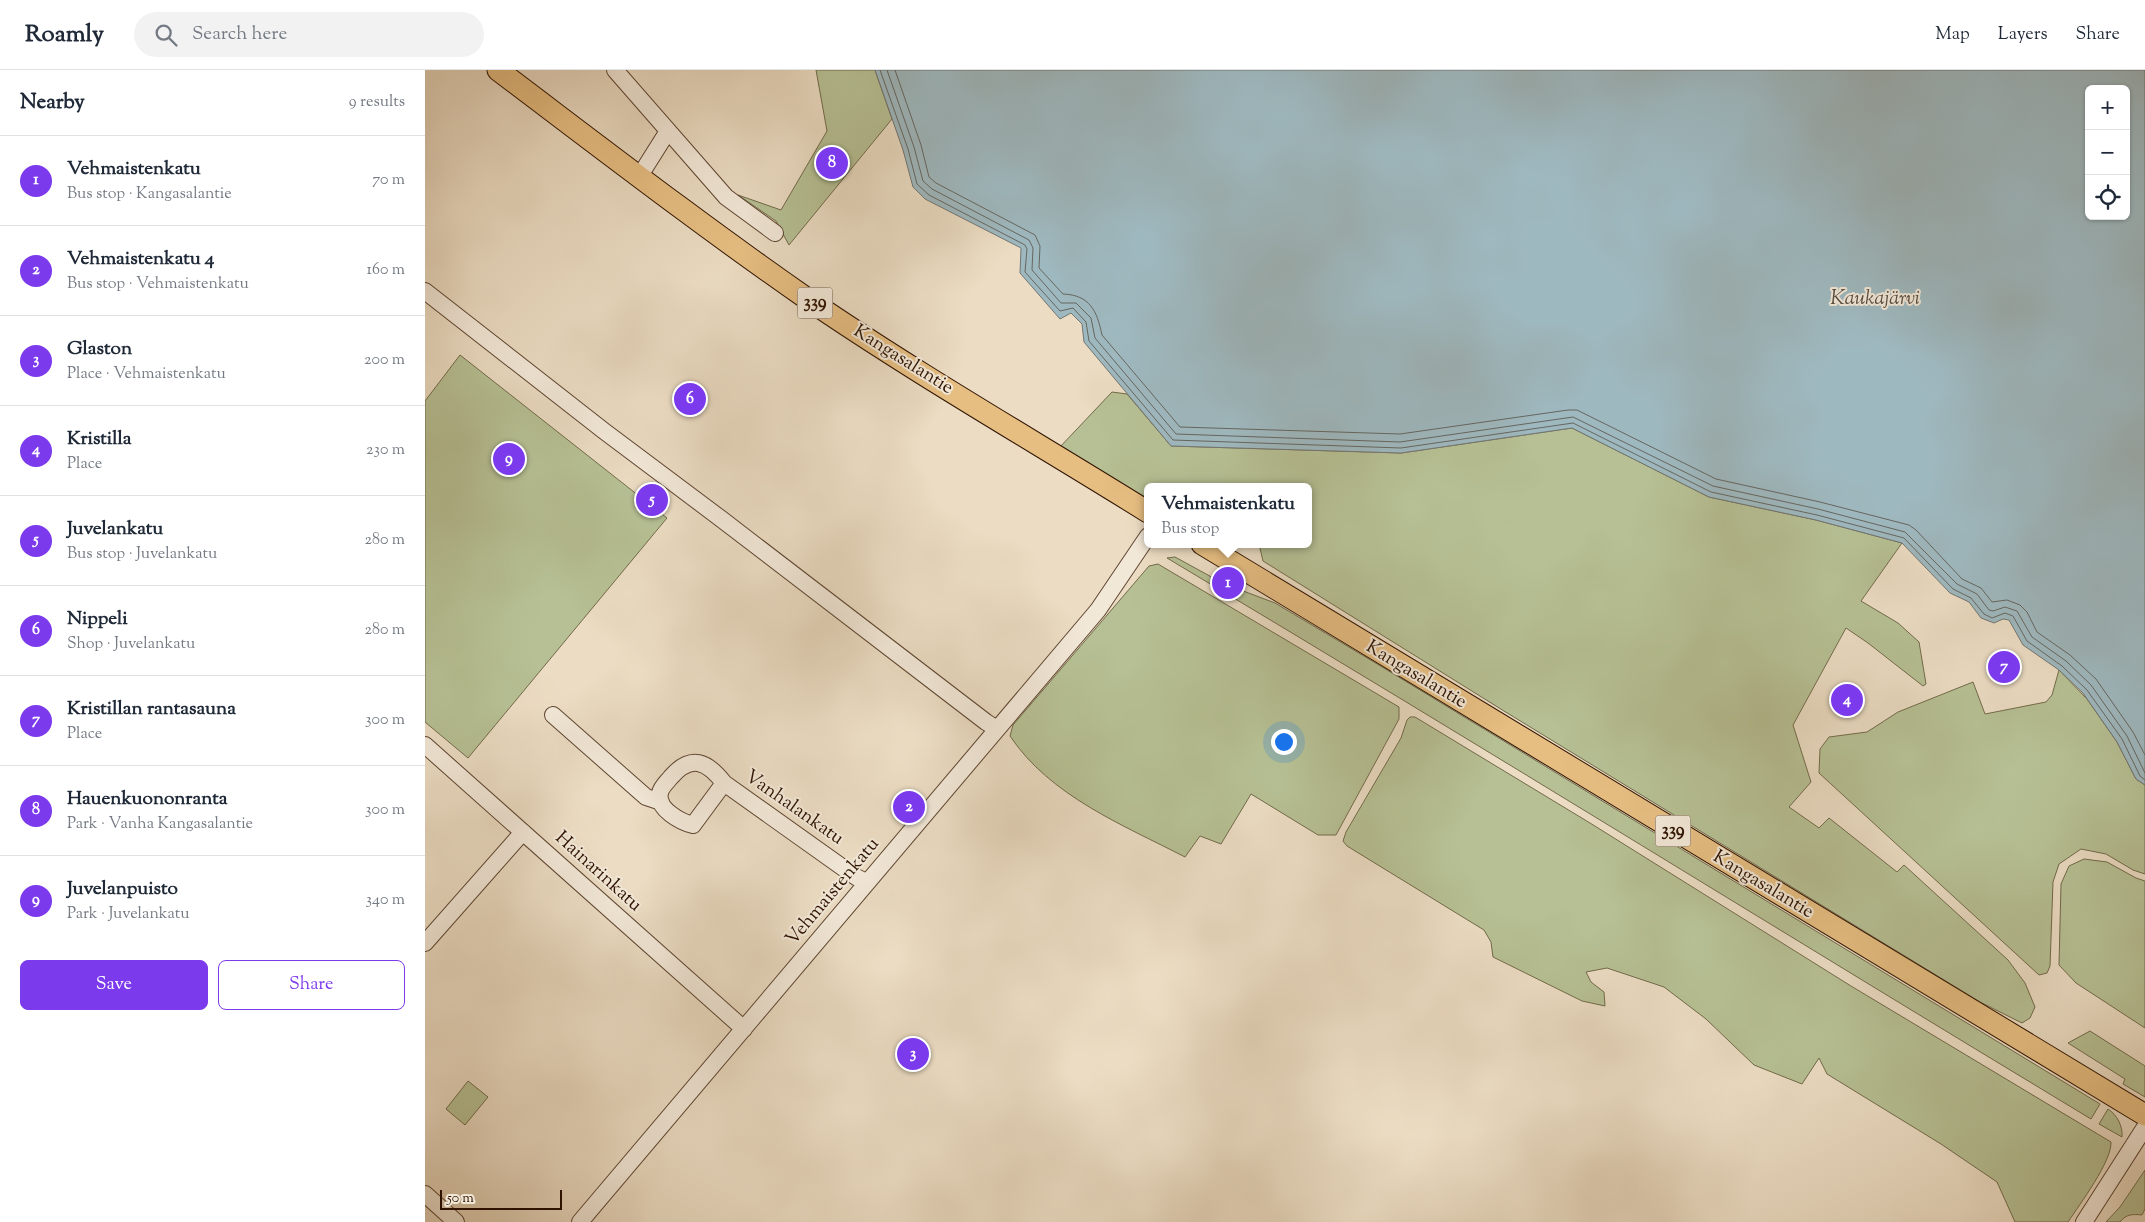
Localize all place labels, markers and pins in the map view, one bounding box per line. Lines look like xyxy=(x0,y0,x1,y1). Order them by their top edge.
pin: 8 xyxy=(816,144,848,182)
pin: 6 xyxy=(674,380,706,418)
pin: 9 xyxy=(493,440,525,478)
pin: 5 xyxy=(636,481,668,519)
pin: 1 xyxy=(1212,564,1244,602)
pin: 7 xyxy=(1988,648,2020,686)
pin: 4 xyxy=(1831,681,1863,719)
pin: 2 xyxy=(893,788,925,826)
pin: 3 xyxy=(897,1035,929,1073)

